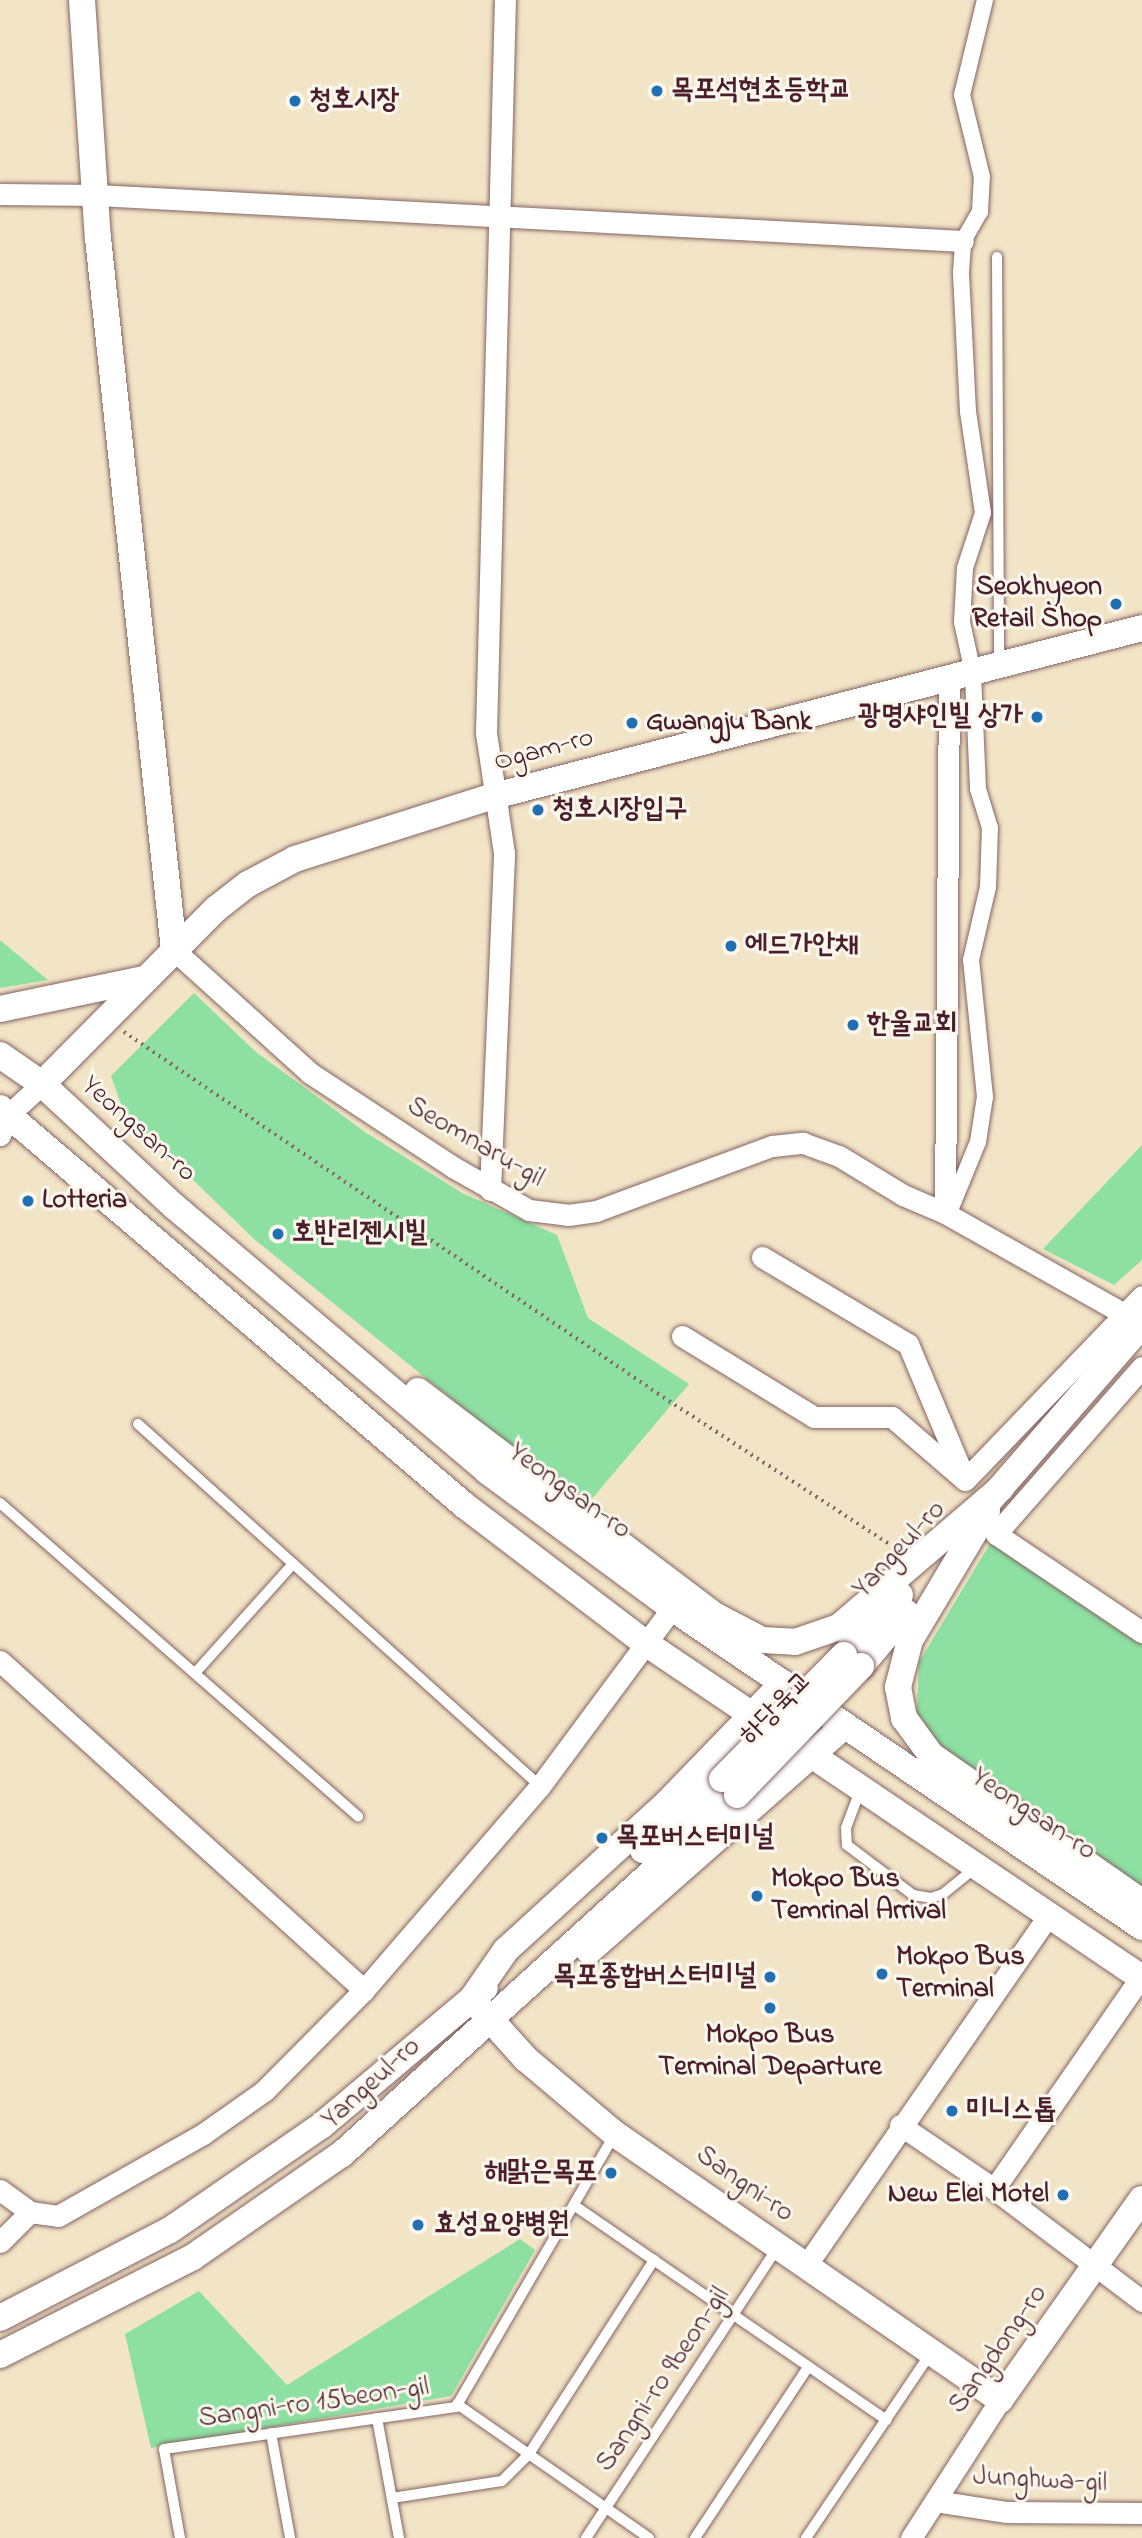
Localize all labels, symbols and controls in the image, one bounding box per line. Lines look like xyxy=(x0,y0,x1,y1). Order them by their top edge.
place label: 목포석현초등학교 xyxy=(671,74,851,108)
marker: 목포석현초등학교 xyxy=(649,83,665,99)
place label: 청호시장 xyxy=(309,84,399,118)
marker: 청호시장 xyxy=(287,93,303,109)
place label: Seokhyeon Retail Shop xyxy=(972,571,1102,637)
marker: Seokhyeon Retail Shop xyxy=(1108,596,1124,612)
place label: 광명샤인빌 상가 xyxy=(858,700,1023,734)
place label: Gwangju Bank xyxy=(646,706,812,740)
marker: 광명샤인빌 상가 xyxy=(1029,709,1045,725)
marker: Gwangju Bank xyxy=(624,715,640,731)
street label: Ogam-ro xyxy=(491,722,597,780)
place label: 청호시장입구 xyxy=(552,793,687,827)
marker: 청호시장입구 xyxy=(530,802,546,818)
place label: 에드가안채 xyxy=(745,929,858,963)
marker: 에드가안채 xyxy=(723,938,739,954)
place label: 한울교회 xyxy=(867,1008,957,1042)
marker: 한울교회 xyxy=(845,1017,861,1033)
street label: Yeongsan-ro xyxy=(74,1070,202,1190)
street label: Seomnaru-gil xyxy=(400,1090,550,1196)
place label: Lotteria xyxy=(42,1184,127,1218)
marker: Lotteria xyxy=(20,1193,36,1209)
place label: 호반리젠시빌 xyxy=(292,1217,427,1251)
marker: 호반리젠시빌 xyxy=(270,1226,286,1242)
street label: Yeongsan-ro xyxy=(501,1436,637,1548)
street label: Yangeul-ro xyxy=(846,1494,954,1606)
street label: 하당육교 xyxy=(734,1665,820,1753)
street label: Yeongsan-ro xyxy=(964,1761,1102,1869)
place label: 목포버스터미널 xyxy=(616,1821,774,1855)
marker: 목포버스터미널 xyxy=(594,1830,610,1846)
place label: Mokpo Bus Temrinal Arrival xyxy=(771,1863,946,1929)
marker: Mokpo Bus Temrinal Arrival xyxy=(749,1888,765,1904)
place label: Mokpo Bus Terminal xyxy=(896,1941,1025,2007)
place label: 목포종합버스터미널 xyxy=(553,1960,756,1994)
marker: Mokpo Bus Terminal xyxy=(874,1966,890,1982)
marker: 목포종합버스터미널 xyxy=(762,1969,778,1985)
marker: Mokpo Bus Terminal Departure xyxy=(762,2000,778,2016)
place label: Mokpo Bus Terminal Departure xyxy=(658,2019,882,2085)
street label: Yangeul-ro xyxy=(316,2031,428,2137)
place label: 미니스톱 xyxy=(966,2094,1056,2128)
marker: 미니스톱 xyxy=(944,2103,960,2119)
street label: Sangni-ro xyxy=(688,2139,800,2231)
place label: 해맑은목포 xyxy=(484,2156,597,2190)
marker: 해맑은목포 xyxy=(603,2165,619,2181)
place label: New Elei Motel xyxy=(888,2178,1049,2212)
marker: New Elei Motel xyxy=(1055,2187,1071,2203)
place label: 효성요양병원 xyxy=(434,2208,569,2242)
marker: 효성요양병원 xyxy=(408,2215,428,2235)
street label: Sangdong-ro xyxy=(942,2279,1056,2421)
street label: Sangni-ro 9beon-gil xyxy=(590,2281,738,2479)
street label: Sangni-ro 15beon-gil xyxy=(197,2371,431,2437)
street label: Junghwa-gil xyxy=(972,2461,1108,2501)

